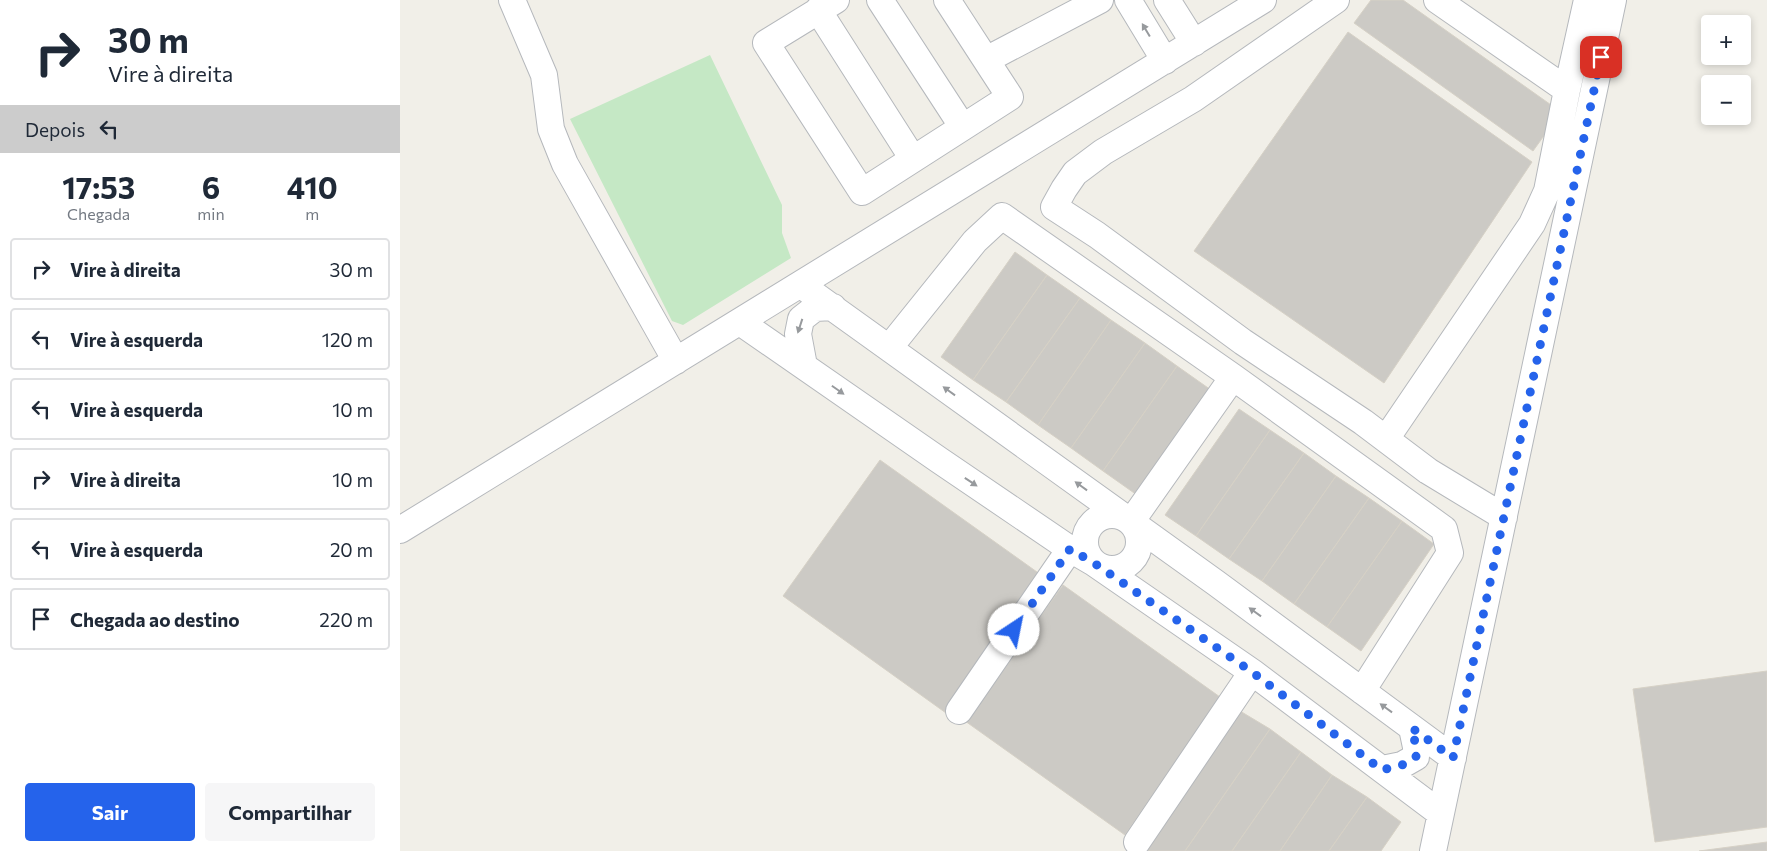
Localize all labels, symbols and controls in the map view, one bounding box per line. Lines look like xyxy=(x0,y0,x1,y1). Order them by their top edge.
map controls xyxy=(1701,15,1751,125)
button: + xyxy=(1701,15,1751,65)
text: 30 m xyxy=(108,17,189,60)
icon: right xyxy=(25,20,90,85)
one-way arrow xyxy=(1142,24,1151,37)
pin xyxy=(1580,36,1622,78)
icon: arrive xyxy=(1587,43,1615,71)
text: Vire à direita xyxy=(108,60,233,87)
button: − xyxy=(1701,75,1751,125)
icon: left xyxy=(95,115,123,143)
text: Depois xyxy=(25,118,85,141)
text: 17:53 xyxy=(62,168,135,205)
text: 6 xyxy=(202,168,220,205)
text: 410 xyxy=(287,168,338,205)
text: Chegada xyxy=(67,204,130,223)
text: min xyxy=(197,204,225,223)
text: m xyxy=(305,204,319,223)
icon: right xyxy=(27,255,55,283)
text: Vire à direita xyxy=(70,258,181,281)
text: 30 m xyxy=(330,258,373,281)
one-way arrow xyxy=(796,319,804,334)
icon: left xyxy=(27,325,55,353)
text: Vire à esquerda xyxy=(70,328,203,351)
text: 120 m xyxy=(322,328,373,351)
one-way arrow xyxy=(831,385,844,395)
one-way arrow xyxy=(942,386,956,396)
icon: left xyxy=(27,395,55,423)
text: Vire à esquerda xyxy=(70,398,203,421)
text: 10 m xyxy=(332,398,373,421)
icon: right xyxy=(27,465,55,493)
text: Vire à direita xyxy=(70,468,181,491)
text: 10 m xyxy=(332,468,373,491)
one-way arrow xyxy=(965,477,978,487)
one-way arrow xyxy=(1074,481,1088,491)
icon: left xyxy=(27,535,55,563)
text: Vire à esquerda xyxy=(70,538,203,561)
text: 20 m xyxy=(330,538,373,561)
position arrow xyxy=(987,603,1039,655)
icon: arrive xyxy=(27,605,55,633)
one-way arrow xyxy=(1248,607,1262,617)
text: Chegada ao destino xyxy=(70,608,240,631)
text: 220 m xyxy=(319,608,373,631)
one-way arrow xyxy=(1379,703,1393,713)
button: Sair xyxy=(25,783,195,841)
button: Compartilhar xyxy=(205,783,375,841)

